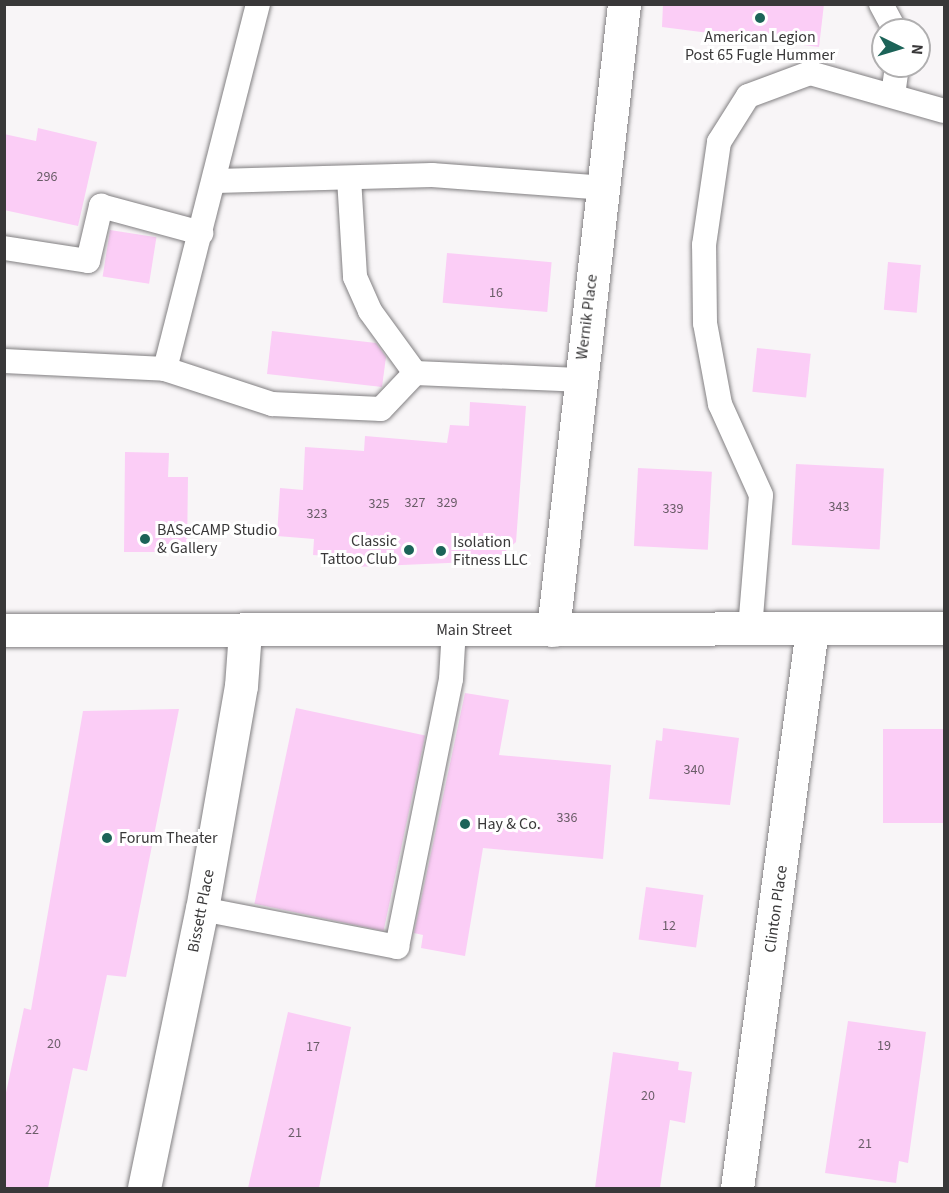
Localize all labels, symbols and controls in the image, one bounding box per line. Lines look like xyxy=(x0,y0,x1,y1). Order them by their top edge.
marker: American Legion Post 65 Fugle Hummer xyxy=(753,11,767,25)
north arrow xyxy=(871,18,931,78)
place label: American Legion Post 65 Fugle Hummer xyxy=(685,27,835,65)
text: N xyxy=(906,43,928,56)
house number: 296 xyxy=(37,169,57,185)
street label: Wernik Place xyxy=(572,273,602,361)
house number: 16 xyxy=(489,285,503,301)
house number: 327 xyxy=(405,495,425,511)
house number: 329 xyxy=(437,495,457,511)
house number: 325 xyxy=(369,496,389,512)
house number: 343 xyxy=(829,499,849,515)
house number: 339 xyxy=(663,501,683,517)
house number: 323 xyxy=(307,506,327,522)
place label: BASeCAMP Studio & Gallery xyxy=(157,520,277,558)
place label: Classic Tattoo Club xyxy=(320,531,397,569)
marker: BASeCAMP Studio & Gallery xyxy=(138,532,152,546)
place label: Isolation Fitness LLC xyxy=(453,532,528,570)
marker: Classic Tattoo Club xyxy=(402,543,416,557)
marker: Isolation Fitness LLC xyxy=(434,544,448,558)
street label: Main Street xyxy=(436,620,512,640)
house number: 340 xyxy=(684,762,704,778)
house number: 336 xyxy=(557,810,577,826)
place label: Hay & Co. xyxy=(477,814,541,834)
marker: Hay & Co. xyxy=(458,817,472,831)
place label: Forum Theater xyxy=(119,828,218,848)
marker: Forum Theater xyxy=(100,831,114,845)
street label: Clinton Place xyxy=(760,864,792,954)
street label: Bissett Place xyxy=(184,868,218,954)
house number: 12 xyxy=(662,918,676,934)
house number: 20 xyxy=(47,1036,61,1052)
house number: 19 xyxy=(877,1038,891,1054)
house number: 17 xyxy=(306,1039,320,1055)
house number: 20 xyxy=(641,1088,655,1104)
house number: 22 xyxy=(25,1122,39,1138)
house number: 21 xyxy=(288,1125,302,1141)
house number: 21 xyxy=(858,1136,872,1152)

